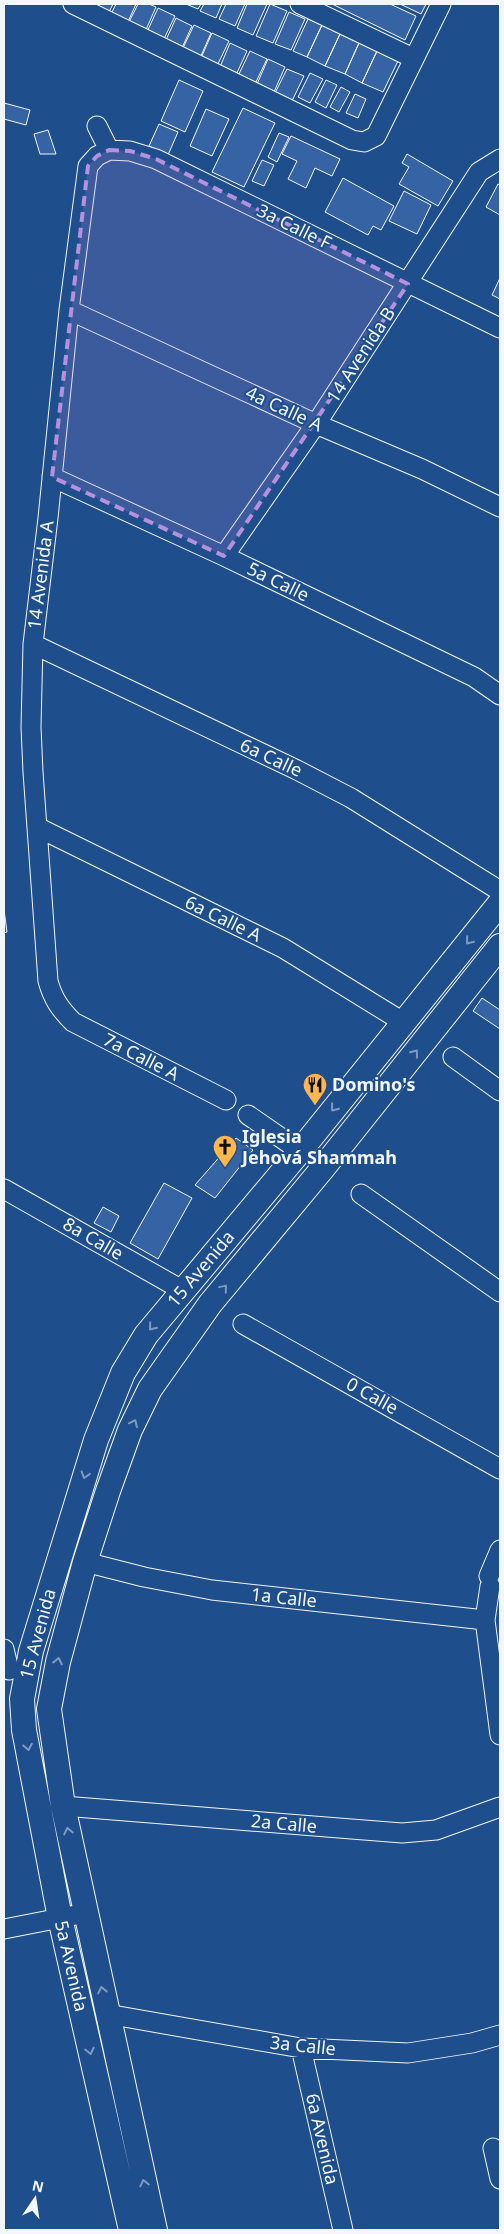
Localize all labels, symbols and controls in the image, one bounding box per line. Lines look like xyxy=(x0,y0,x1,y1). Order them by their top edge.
street label: 3a Calle F xyxy=(253,198,336,254)
street label: 14 Avenida B xyxy=(320,302,400,407)
street label: 4a Calle A xyxy=(242,380,327,437)
street label: 14 Avenida A xyxy=(21,519,59,631)
street label: 5a Calle xyxy=(244,556,313,606)
street label: 6a Calle xyxy=(236,732,306,782)
street label: 6a Calle A xyxy=(181,889,266,947)
one-way arrow xyxy=(467,935,475,944)
street label: 7a Calle A xyxy=(99,1027,184,1086)
one-way arrow xyxy=(409,1050,418,1059)
restaurant icon: Domino's xyxy=(302,1072,328,1106)
place label: Domino's xyxy=(332,1072,415,1096)
one-way arrow xyxy=(331,1103,340,1112)
place label: Iglesia Jehová Shammah xyxy=(240,1124,397,1169)
church icon: Iglesia Jehová Shammah xyxy=(212,1134,238,1168)
street label: 8a Calle xyxy=(59,1211,128,1265)
street label: 15 Avenida xyxy=(161,1225,239,1312)
one-way arrow xyxy=(218,1285,226,1294)
one-way arrow xyxy=(148,1322,157,1331)
street label: 0 Calle xyxy=(342,1371,403,1419)
one-way arrow xyxy=(127,1419,138,1428)
one-way arrow xyxy=(81,1470,91,1478)
street label: 1a Calle xyxy=(250,1582,318,1612)
street label: 15 Avenida xyxy=(13,1586,61,1682)
one-way arrow xyxy=(53,1656,63,1665)
one-way arrow xyxy=(22,1743,32,1752)
street label: 2a Calle xyxy=(250,1808,318,1838)
one-way arrow xyxy=(63,1826,74,1835)
street label: 5a Avenida xyxy=(50,1918,94,2014)
one-way arrow xyxy=(97,1985,108,1994)
street label: 3a Calle xyxy=(269,2030,337,2060)
one-way arrow xyxy=(84,2047,95,2056)
street label: 6a Avenida xyxy=(301,2091,345,2187)
north arrow xyxy=(10,2174,60,2224)
text: N xyxy=(30,2175,46,2196)
one-way arrow xyxy=(139,2178,150,2187)

